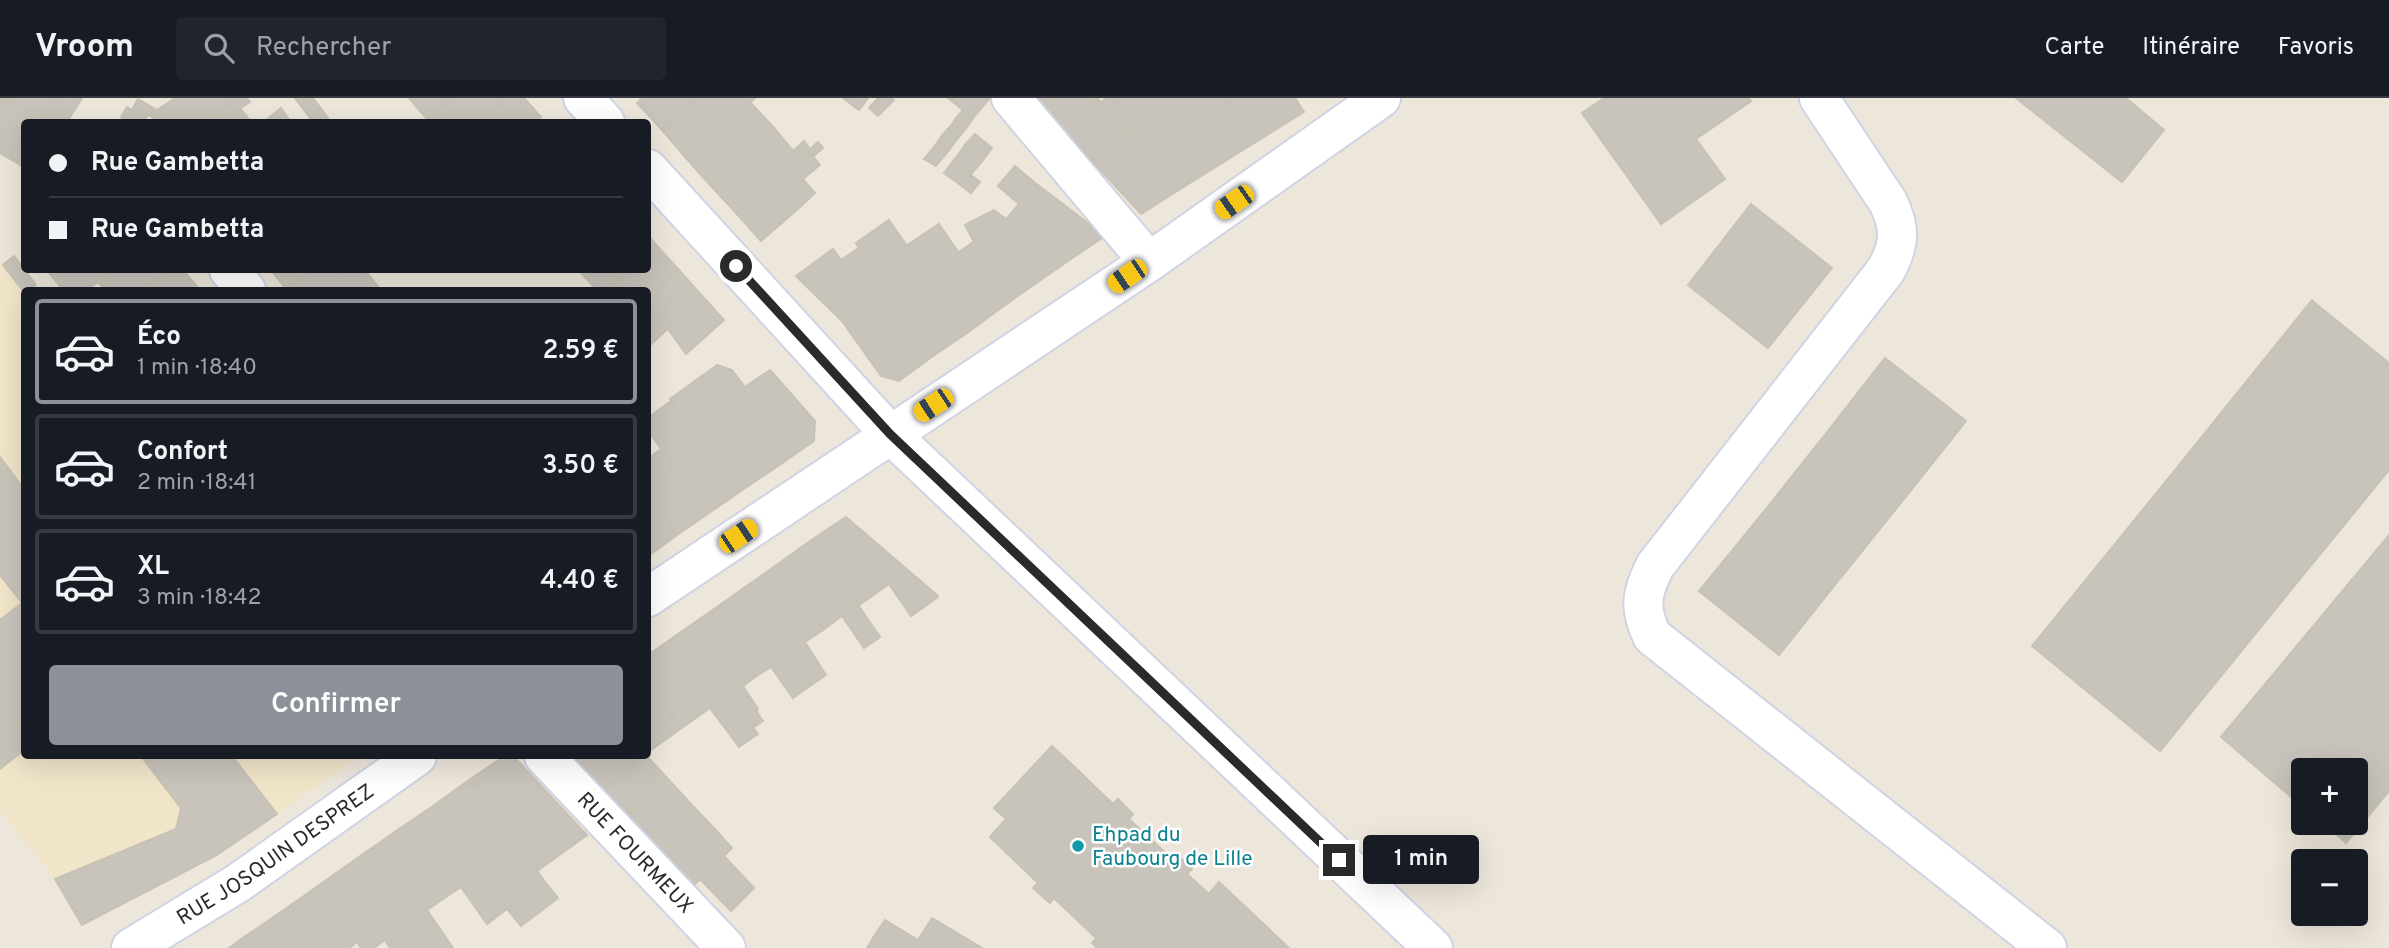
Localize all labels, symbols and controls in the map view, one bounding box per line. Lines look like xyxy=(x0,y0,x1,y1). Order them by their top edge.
search box xyxy=(176,17,666,80)
text: Vroom xyxy=(35,27,134,69)
icon: search xyxy=(200,29,238,67)
text: Rechercher xyxy=(256,32,391,65)
text: Carte xyxy=(2044,33,2104,63)
text: Itinéraire xyxy=(2142,33,2240,63)
text: Favoris xyxy=(2278,33,2354,63)
text: Rue Gambetta xyxy=(91,147,264,180)
car xyxy=(1211,181,1258,223)
text: Rue Gambetta xyxy=(91,214,264,247)
route start xyxy=(720,250,752,282)
car xyxy=(1104,256,1151,296)
icon: car xyxy=(53,320,116,383)
text: Éco xyxy=(137,321,181,354)
text: 2.59 € xyxy=(542,335,619,368)
text: 1 min · 18:40 xyxy=(137,354,257,383)
car xyxy=(910,385,957,425)
icon: car xyxy=(53,435,116,498)
text: Confort xyxy=(137,436,228,469)
text: 3.50 € xyxy=(542,450,619,483)
text: 2 min · 18:41 xyxy=(137,469,256,498)
car xyxy=(715,516,762,556)
icon: car xyxy=(53,550,116,613)
text: XL xyxy=(137,551,169,584)
text: 4.40 € xyxy=(540,565,619,598)
text: 3 min · 18:42 xyxy=(137,584,262,613)
button: Confirmer xyxy=(49,665,623,745)
map controls xyxy=(2291,758,2368,926)
button: + xyxy=(2291,758,2368,835)
street label: RUE JOSQUIN DESPREZ xyxy=(172,779,380,932)
street label: RUE FOURMEUX xyxy=(570,787,698,920)
place label: Ehpad du Faubourg de Lille xyxy=(1092,822,1253,873)
callout: 1 min xyxy=(1364,836,1479,884)
marker: Ehpad du Faubourg de Lille xyxy=(1070,838,1086,854)
route end xyxy=(1323,844,1355,876)
text: 1 min xyxy=(1394,845,1448,874)
button: − xyxy=(2291,849,2368,926)

